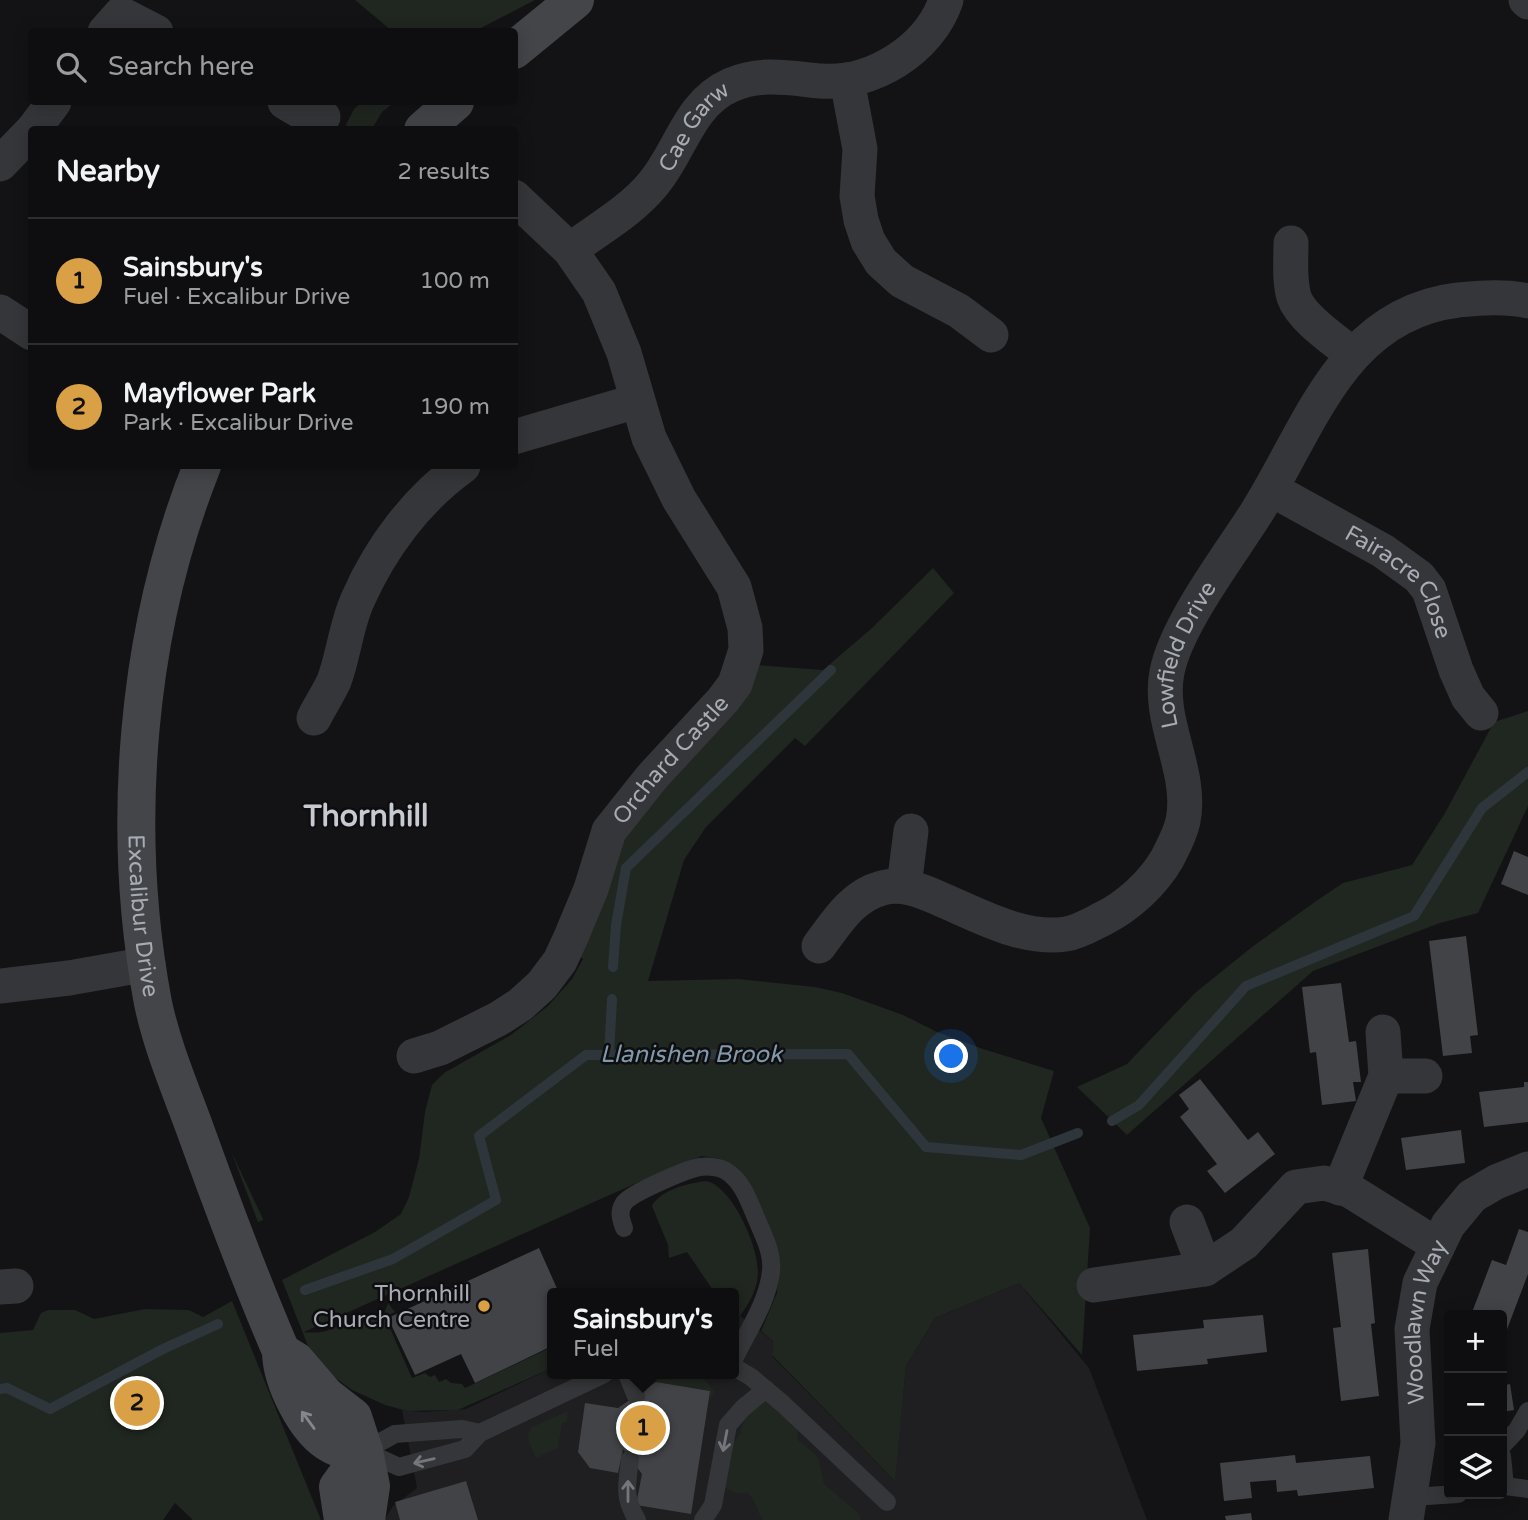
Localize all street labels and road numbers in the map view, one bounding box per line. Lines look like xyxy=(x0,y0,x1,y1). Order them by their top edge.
street label: Cae Garw xyxy=(653,76,735,177)
street label: Fairacre Close xyxy=(1340,520,1457,642)
street label: Lowfield Drive xyxy=(1152,576,1223,731)
street label: Orchard Castle xyxy=(607,690,735,830)
street label: Excalibur Drive xyxy=(121,834,165,999)
street label: Woodlawn Way xyxy=(1398,1235,1454,1405)

